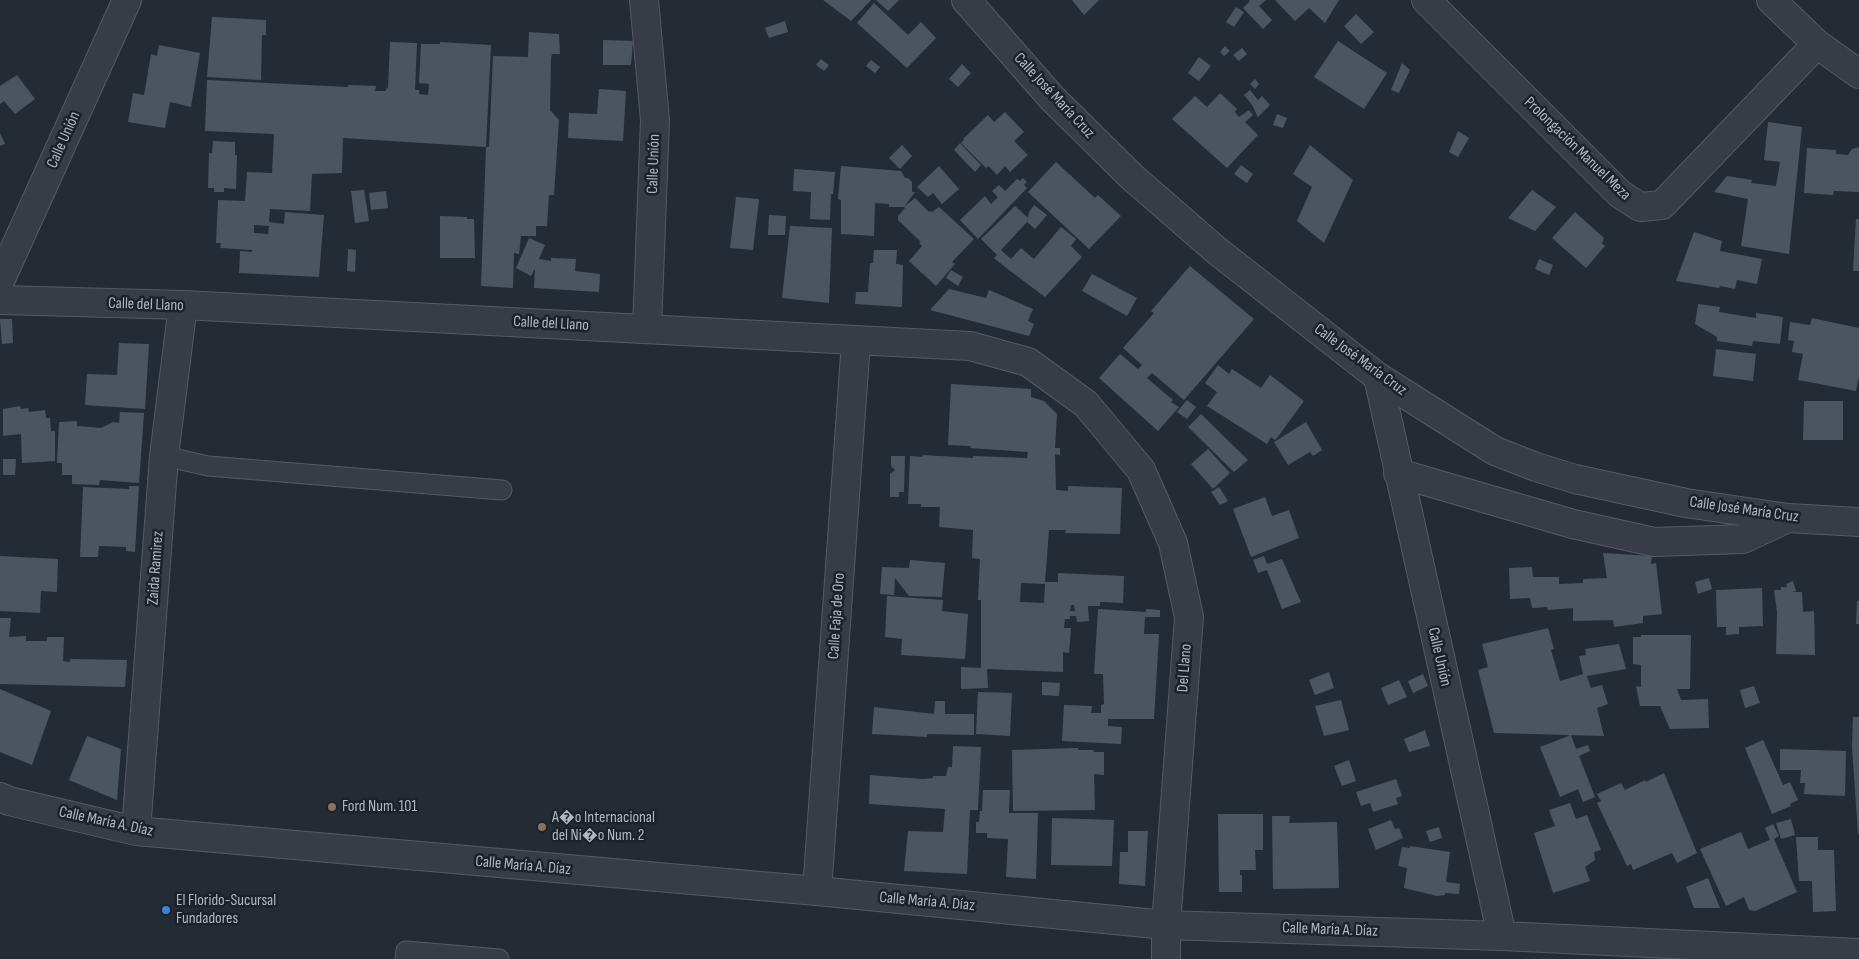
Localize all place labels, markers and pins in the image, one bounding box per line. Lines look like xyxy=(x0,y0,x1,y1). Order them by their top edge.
place label: Ford Num. 101 xyxy=(342,797,417,817)
marker: Ford Num. 101 xyxy=(326,801,338,813)
place label: A�o Internacional del Ni�o Num. 2 xyxy=(552,808,655,846)
marker: A�o Internacional del Ni�o Num. 2 xyxy=(536,821,548,833)
place label: El Florido-Sucursal Fundadores xyxy=(176,891,276,929)
marker: El Florido-Sucursal Fundadores xyxy=(160,904,172,916)

